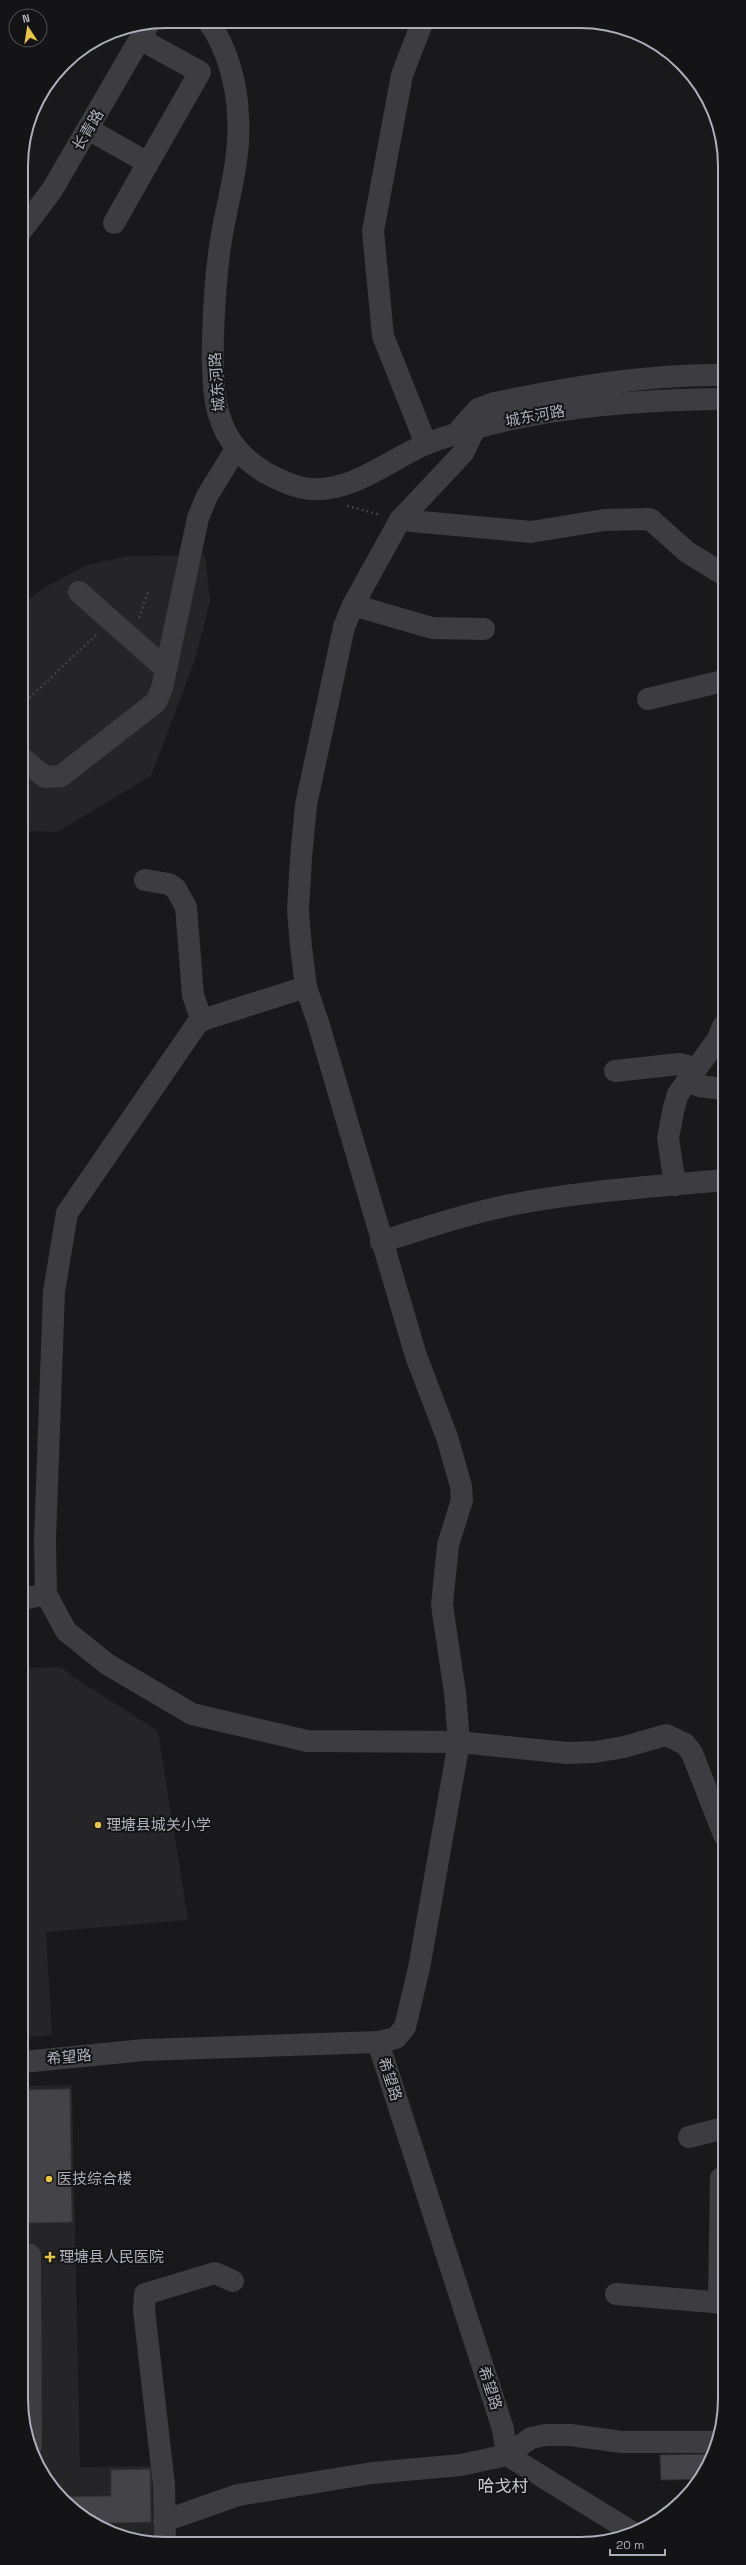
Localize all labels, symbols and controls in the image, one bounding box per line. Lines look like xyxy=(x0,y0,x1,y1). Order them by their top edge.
north arrow xyxy=(8,8,48,48)
text: N xyxy=(21,11,31,26)
street label: 长青路 xyxy=(68,106,107,154)
street label: 城东河路 xyxy=(205,351,228,413)
street label: 城东河路 xyxy=(504,401,566,430)
place label: 理塘县城关小学 xyxy=(106,1815,211,1834)
marker: 理塘县城关小学 xyxy=(93,1820,103,1830)
street label: 希望路 xyxy=(46,2045,92,2068)
street label: 希望路 xyxy=(374,2055,406,2103)
place label: 医技综合楼 xyxy=(57,2169,132,2188)
marker: 医技综合楼 xyxy=(44,2174,54,2184)
place label: 理塘县人民医院 xyxy=(59,2247,164,2266)
marker: 理塘县人民医院 xyxy=(44,2251,56,2263)
street label: 希望路 xyxy=(474,2364,506,2412)
district label: 哈戈村 xyxy=(478,2475,529,2497)
scale bar xyxy=(610,2531,665,2557)
text: 20 m xyxy=(616,2537,644,2553)

